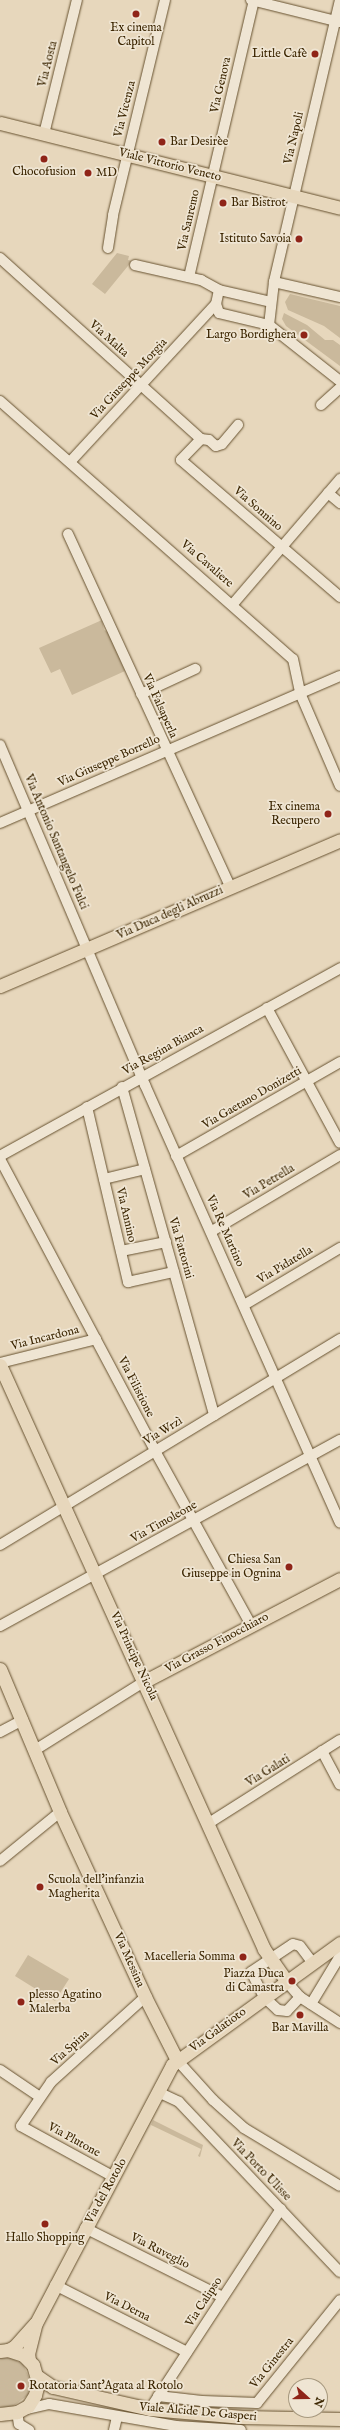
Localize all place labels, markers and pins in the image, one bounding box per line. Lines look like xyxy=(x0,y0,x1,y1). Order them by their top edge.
marker: Ex cinema Capitol xyxy=(131,9,141,19)
place label: Ex cinema Capitol xyxy=(110,21,162,49)
place label: Little Cafè xyxy=(252,47,307,61)
marker: Little Cafè xyxy=(310,49,320,59)
place label: Bar Desirèe xyxy=(170,135,228,149)
marker: Bar Desirèe xyxy=(157,137,167,147)
marker: Chocofusion xyxy=(39,154,49,164)
place label: Chocofusion xyxy=(12,165,76,179)
place label: MD xyxy=(96,166,117,180)
marker: MD xyxy=(83,168,93,178)
place label: Bar Bistrot xyxy=(231,196,286,210)
marker: Bar Bistrot xyxy=(218,198,228,208)
place label: Istituto Savoia xyxy=(220,232,291,246)
marker: Istituto Savoia xyxy=(294,234,304,244)
place label: Largo Bordighera xyxy=(206,328,296,342)
marker: Largo Bordighera xyxy=(299,330,309,340)
place label: Ex cinema Recupero xyxy=(269,800,320,828)
marker: Ex cinema Recupero xyxy=(323,809,333,819)
place label: Chiesa San Giuseppe in Ognina xyxy=(181,1553,281,1581)
marker: Chiesa San Giuseppe in Ognina xyxy=(284,1562,294,1572)
place label: Scuola dell'infanzia Magherita xyxy=(48,1873,144,1901)
marker: Scuola dell'infanzia Magherita xyxy=(35,1882,45,1892)
place label: Macelleria Somma xyxy=(144,1950,235,1964)
marker: Macelleria Somma xyxy=(238,1952,248,1962)
place label: Piazza Duca di Camastra xyxy=(224,1967,284,1995)
marker: Piazza Duca di Camastra xyxy=(287,1976,297,1986)
place label: plesso Agatino Malerba xyxy=(29,1988,102,2016)
marker: plesso Agatino Malerba xyxy=(16,1997,26,2007)
marker: Bar Mavilla xyxy=(295,2010,305,2020)
place label: Bar Mavilla xyxy=(272,2021,328,2035)
marker: Hallo Shopping xyxy=(40,2219,50,2229)
place label: Hallo Shopping xyxy=(5,2231,85,2245)
place label: Rotatoria Sant'Agata al Rotolo xyxy=(29,2379,183,2393)
marker: Rotatoria Sant'Agata al Rotolo xyxy=(16,2381,26,2391)

